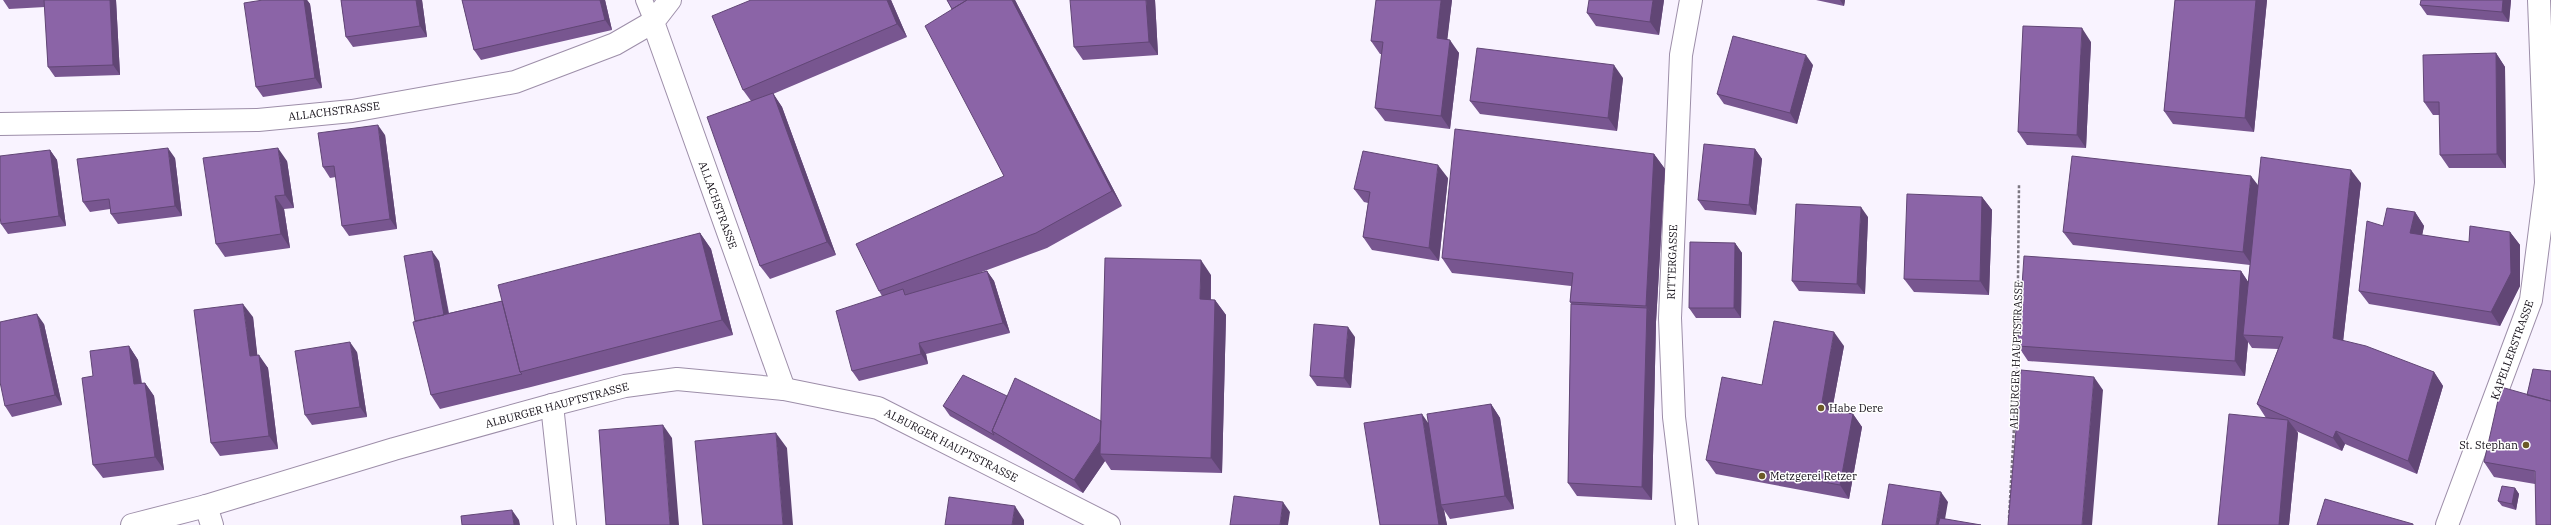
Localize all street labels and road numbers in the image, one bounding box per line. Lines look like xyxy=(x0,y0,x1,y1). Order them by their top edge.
street label: ALLACHSTRASSE xyxy=(287,98,381,124)
street label: ALLACHSTRASSE xyxy=(696,159,740,251)
street label: RITTERGASSE xyxy=(1664,224,1680,300)
street label: ALBURGER HAUPTSTRASSE xyxy=(2006,281,2026,429)
street label: KAPELLERSTRASSE xyxy=(2487,298,2537,402)
street label: ALBURGER HAUPTSTRASSE xyxy=(484,379,630,431)
street label: ALBURGER HAUPTSTRASSE xyxy=(882,405,1020,485)

